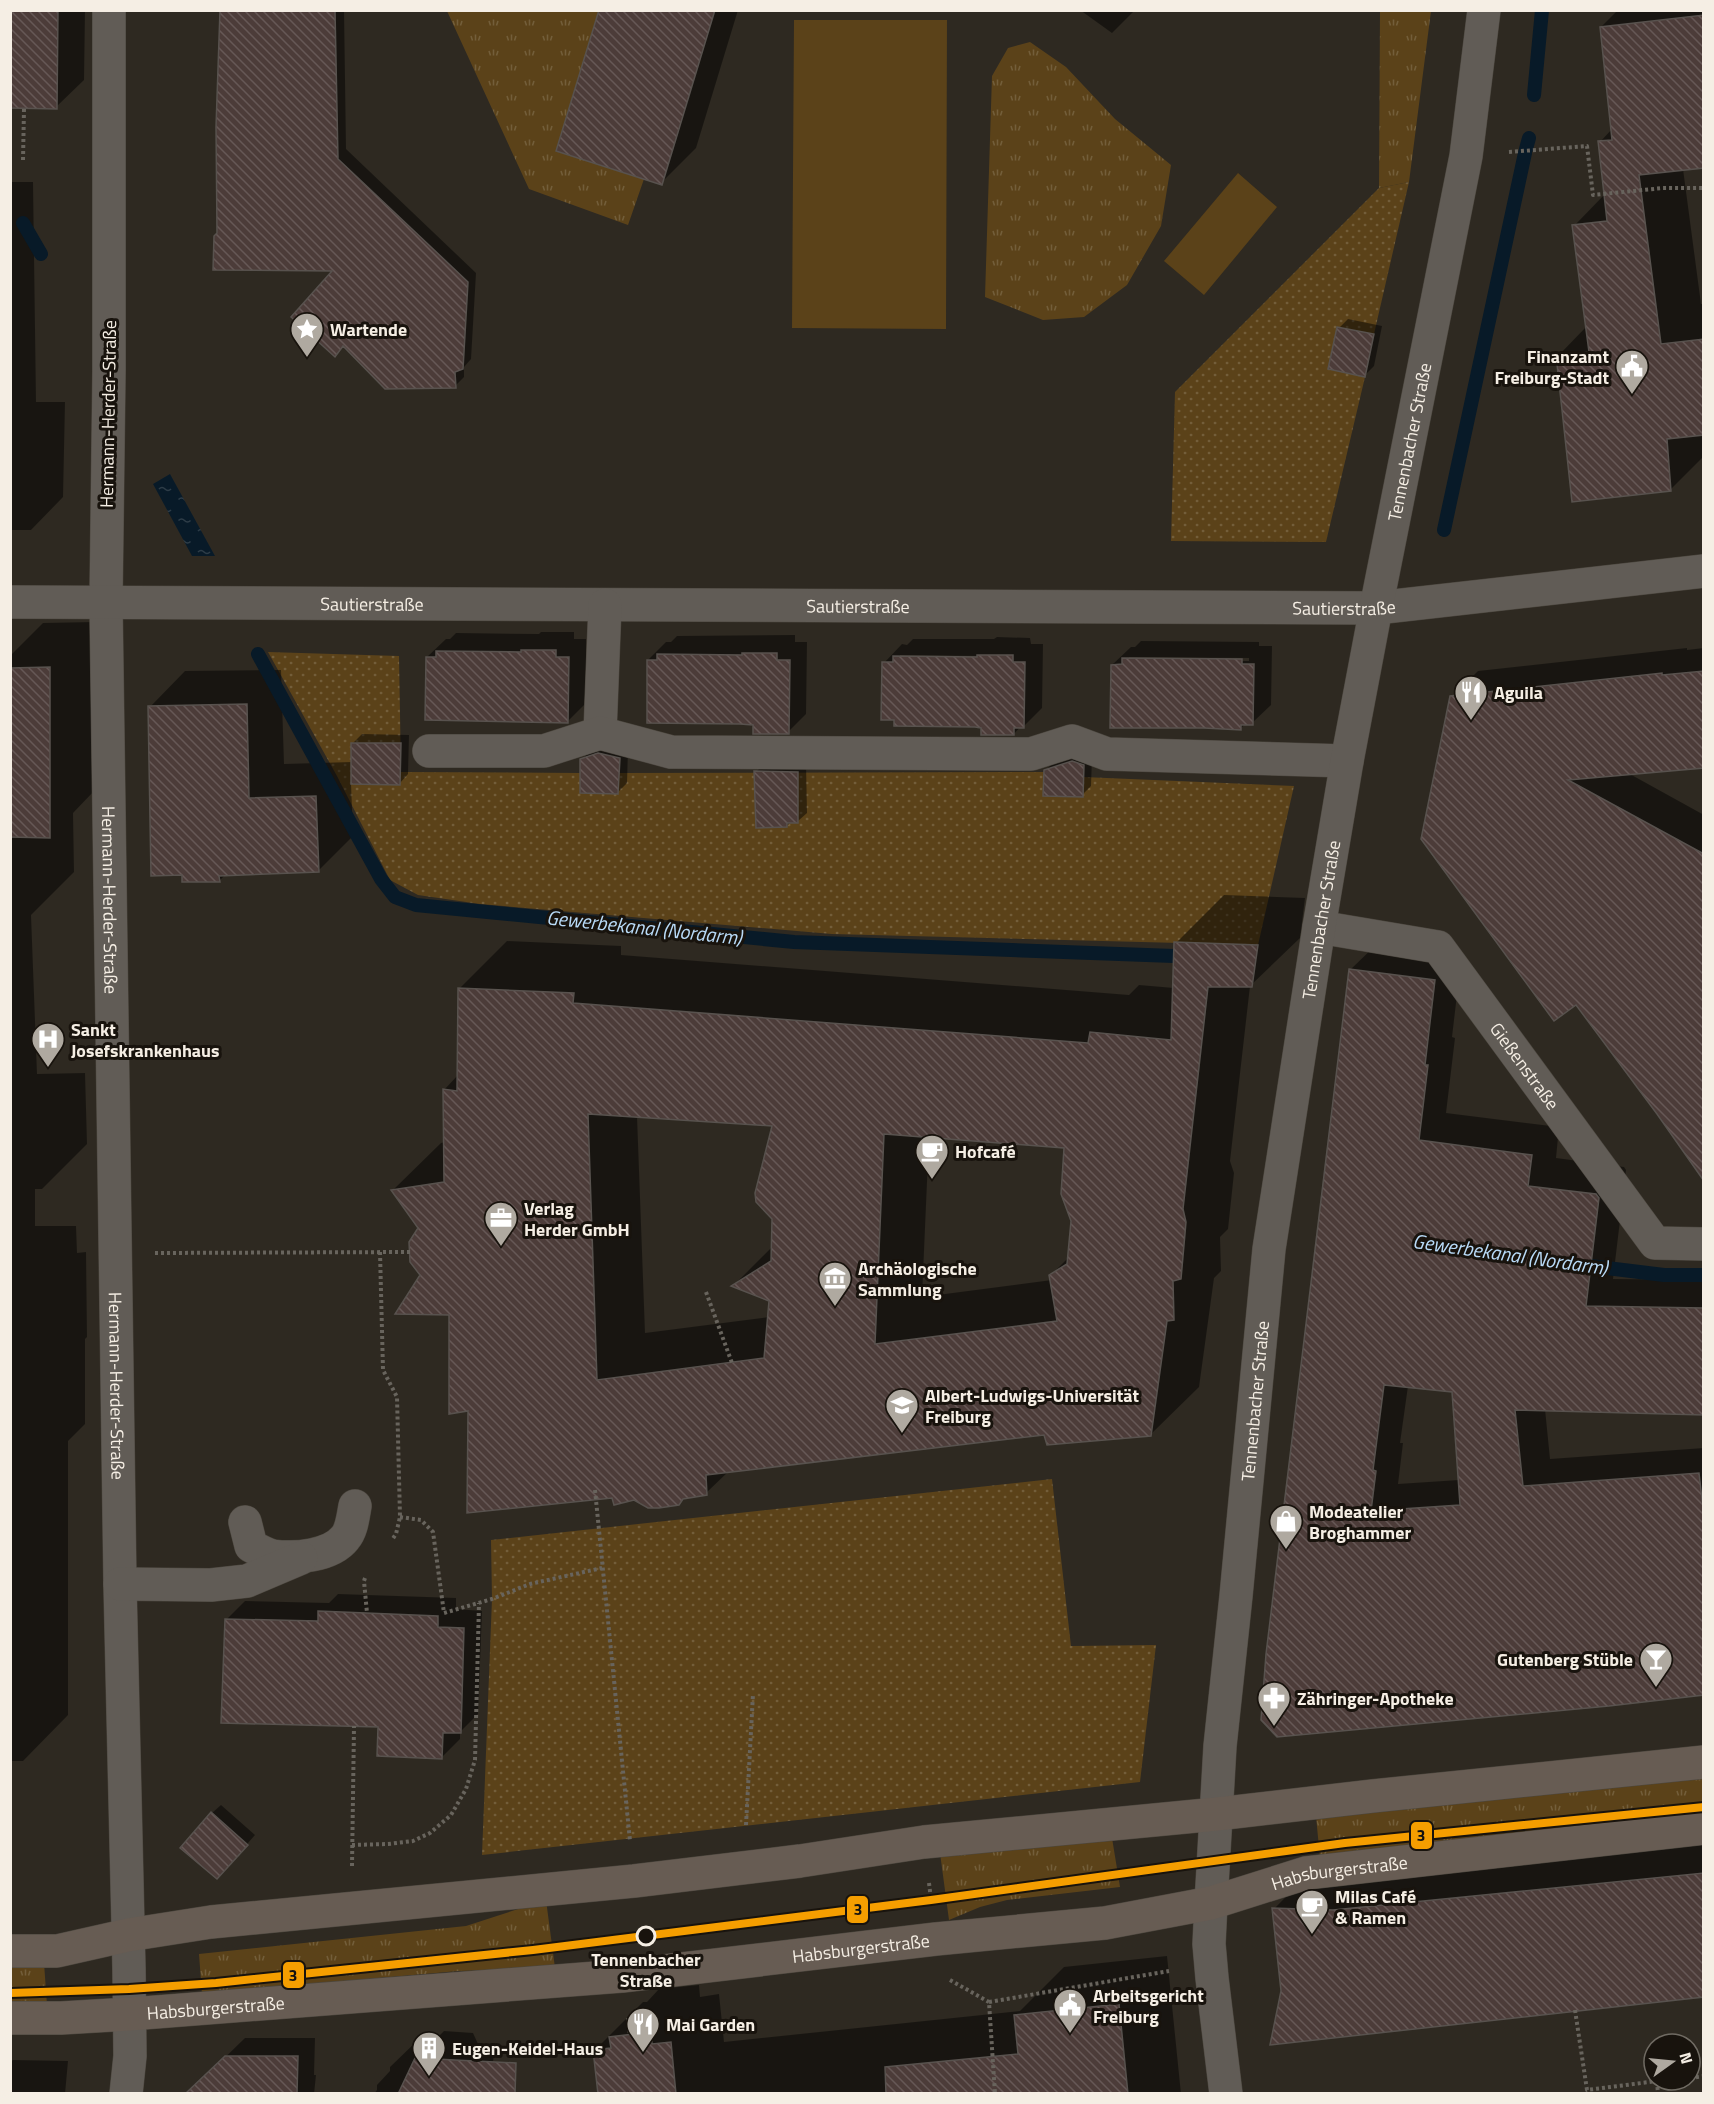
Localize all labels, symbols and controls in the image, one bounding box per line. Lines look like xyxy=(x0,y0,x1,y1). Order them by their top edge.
place icon: Wartende xyxy=(289,311,325,358)
place label: Wartende xyxy=(330,316,407,343)
street label: Hermann-Herder-Straße xyxy=(93,320,123,508)
place label: Finanzamt Freiburg-Stadt xyxy=(1494,343,1609,391)
public building icon: Finanzamt Freiburg-Stadt xyxy=(1614,348,1650,395)
street label: Tennenbacher Straße xyxy=(1380,360,1438,523)
street label: Sautierstraße xyxy=(320,590,424,617)
street label: Sautierstraße xyxy=(806,592,910,619)
street label: Sautierstraße xyxy=(1292,592,1397,622)
restaurant icon: Aguila xyxy=(1453,674,1489,721)
place label: Aguila xyxy=(1494,679,1543,706)
street label: Hermann-Herder-Straße xyxy=(95,806,125,994)
street label: Tennenbacher Straße xyxy=(1294,838,1347,1001)
water label: Gewerbekanal (Nordarm) xyxy=(545,901,745,953)
place label: Sankt Josefskrankenhaus xyxy=(71,1016,219,1064)
street label: Gießenstraße xyxy=(1484,1016,1566,1115)
hospital icon: Sankt Josefskrankenhaus xyxy=(30,1021,66,1068)
cafe icon: Hofcafé xyxy=(914,1133,950,1180)
place label: Hofcafé xyxy=(955,1138,1016,1165)
place label: Verlag Herder GmbH xyxy=(524,1195,630,1243)
office icon: Verlag Herder GmbH xyxy=(483,1200,519,1247)
water label: Gewerbekanal (Nordarm) xyxy=(1411,1225,1611,1283)
place label: Archäologische Sammlung xyxy=(858,1255,977,1303)
museum icon: Archäologische Sammlung xyxy=(817,1260,853,1307)
street label: Hermann-Herder-Straße xyxy=(102,1292,132,1480)
street label: Tennenbacher Straße xyxy=(1233,1320,1276,1482)
place label: Albert-Ludwigs-Universität Freiburg xyxy=(925,1382,1139,1430)
school or university icon: Albert-Ludwigs-Universität Freiburg xyxy=(884,1387,920,1434)
place label: Modeatelier Broghammer xyxy=(1309,1498,1411,1546)
shop icon: Modeatelier Broghammer xyxy=(1268,1503,1304,1550)
bar icon: Gutenberg Stüble xyxy=(1638,1641,1674,1688)
place label: Gutenberg Stüble xyxy=(1497,1646,1633,1673)
pharmacy icon: Zähringer-Apotheke xyxy=(1256,1680,1292,1727)
place label: Zähringer-Apotheke xyxy=(1297,1685,1454,1712)
line badge: 3 xyxy=(1410,1821,1433,1850)
text: 3 xyxy=(1417,1823,1425,1847)
street label: Habsburgerstraße xyxy=(1268,1848,1409,1897)
place label: Milas Café & Ramen xyxy=(1335,1883,1416,1931)
cafe icon: Milas Café & Ramen xyxy=(1294,1888,1330,1935)
line badge: 3 xyxy=(846,1895,869,1924)
text: 3 xyxy=(854,1897,862,1921)
marker: Tennenbacher Straße xyxy=(636,1926,656,1946)
street label: Habsburgerstraße xyxy=(791,1926,931,1969)
place label: Tennenbacher Straße xyxy=(591,1946,701,1994)
line badge: 3 xyxy=(282,1961,305,1989)
text: 3 xyxy=(289,1963,297,1987)
place label: Arbeitsgericht Freiburg xyxy=(1093,1982,1204,2030)
public building icon: Arbeitsgericht Freiburg xyxy=(1052,1987,1088,2034)
street label: Habsburgerstraße xyxy=(146,1989,286,2026)
restaurant icon: Mai Garden xyxy=(625,2006,661,2053)
place label: Mai Garden xyxy=(666,2011,755,2038)
building icon: Eugen-Keidel-Haus xyxy=(411,2030,447,2077)
north arrow xyxy=(1642,2032,1702,2092)
place label: Eugen-Keidel-Haus xyxy=(452,2035,603,2062)
text: N xyxy=(1673,2050,1700,2067)

